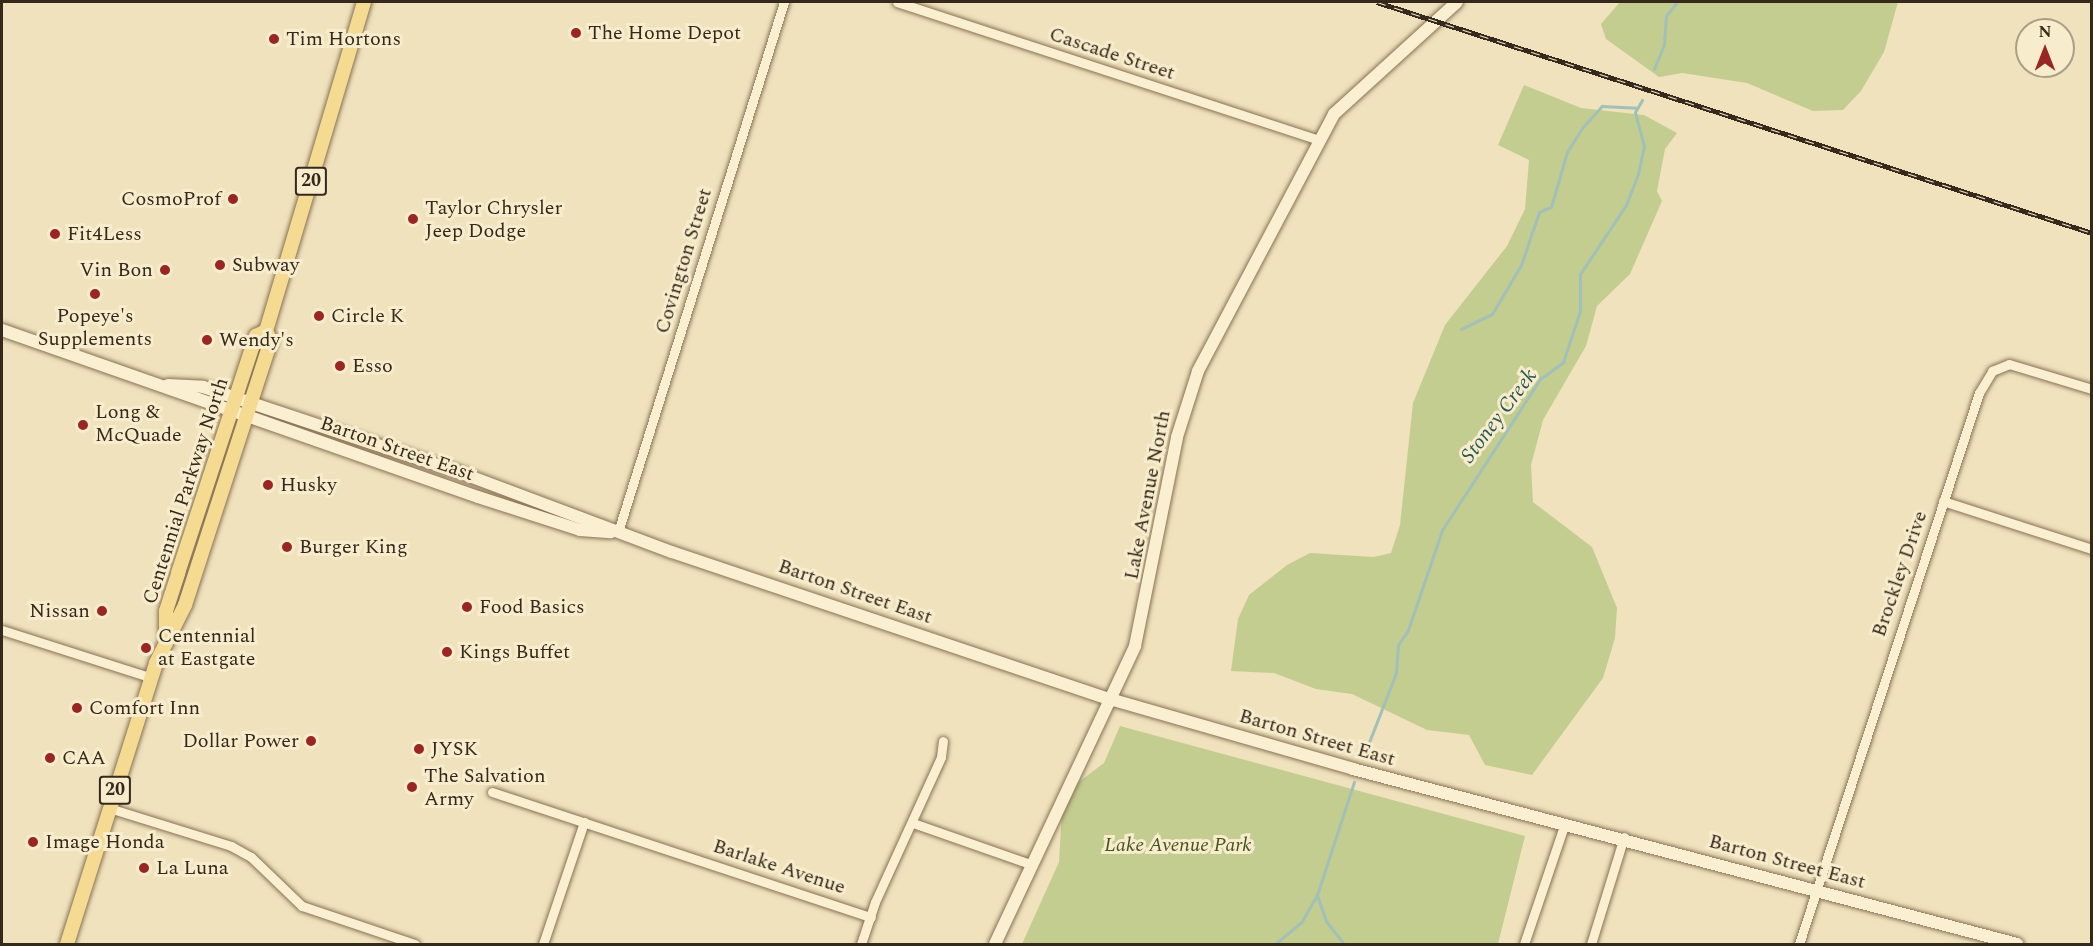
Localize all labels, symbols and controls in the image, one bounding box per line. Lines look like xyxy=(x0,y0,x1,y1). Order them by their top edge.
north arrow xyxy=(2015,18,2075,78)
text: N xyxy=(2038,20,2052,44)
place label: The Home Depot xyxy=(588,21,741,45)
street label: Cascade Street xyxy=(1046,22,1178,86)
marker: The Home Depot xyxy=(569,26,583,40)
place label: Tim Hortons xyxy=(286,27,401,51)
marker: Tim Hortons xyxy=(267,32,281,46)
road number: 20 xyxy=(294,166,328,196)
street label: Covington Street xyxy=(651,185,717,337)
place label: CosmoProf xyxy=(121,187,221,211)
marker: CosmoProf xyxy=(226,192,240,206)
place label: Taylor Chrysler Jeep Dodge xyxy=(425,196,562,243)
marker: Taylor Chrysler Jeep Dodge xyxy=(406,212,420,226)
place label: Fit4Less xyxy=(67,222,142,246)
marker: Fit4Less xyxy=(48,227,62,241)
place label: Subway xyxy=(232,253,299,277)
place label: Vin Bon xyxy=(80,258,153,282)
marker: Subway xyxy=(213,258,227,272)
marker: Vin Bon xyxy=(158,263,172,277)
marker: Popeye's Supplements xyxy=(88,287,102,301)
place label: Popeye's Supplements xyxy=(38,304,152,351)
place label: Circle K xyxy=(331,304,404,328)
marker: Circle K xyxy=(312,309,326,323)
place label: Wendy's xyxy=(219,328,294,352)
marker: Wendy's xyxy=(200,333,214,347)
place label: Esso xyxy=(352,354,393,378)
marker: Esso xyxy=(333,359,347,373)
water label: Stoney Creek xyxy=(1455,364,1543,468)
street label: Centennial Parkway North xyxy=(138,375,234,607)
place label: Long & McQuade xyxy=(95,401,182,448)
street label: Lake Avenue North xyxy=(1120,408,1176,582)
street label: Barton Street East xyxy=(317,411,477,487)
marker: Long & McQuade xyxy=(76,418,90,432)
place label: Husky xyxy=(280,473,337,497)
marker: Husky xyxy=(261,478,275,492)
street label: Brockley Drive xyxy=(1867,508,1933,640)
place label: Burger King xyxy=(299,535,408,559)
marker: Burger King xyxy=(280,540,294,554)
street label: Barton Street East xyxy=(775,554,935,630)
place label: Food Basics xyxy=(479,595,585,619)
place label: Nissan xyxy=(29,599,90,623)
marker: Food Basics xyxy=(460,600,474,614)
marker: Nissan xyxy=(95,604,109,618)
place label: Centennial at Eastgate xyxy=(158,624,256,671)
place label: Kings Buffet xyxy=(459,640,570,664)
marker: Centennial at Eastgate xyxy=(139,641,153,655)
marker: Kings Buffet xyxy=(440,645,454,659)
place label: Comfort Inn xyxy=(89,696,200,720)
marker: Comfort Inn xyxy=(70,701,84,715)
street label: Barton Street East xyxy=(1236,704,1398,772)
place label: Dollar Power xyxy=(182,729,299,753)
marker: Dollar Power xyxy=(304,734,318,748)
place label: JYSK xyxy=(431,737,478,761)
marker: JYSK xyxy=(412,742,426,756)
place label: CAA xyxy=(62,746,106,770)
marker: CAA xyxy=(43,751,57,765)
place label: The Salvation Army xyxy=(424,764,546,811)
road number: 20 xyxy=(98,775,132,805)
marker: The Salvation Army xyxy=(405,780,419,794)
place label: Image Honda xyxy=(45,830,165,854)
street label: Barton Street East xyxy=(1706,830,1868,894)
park label: Lake Avenue Park xyxy=(1104,833,1252,857)
street label: Barlake Avenue xyxy=(710,834,848,900)
marker: Image Honda xyxy=(26,835,40,849)
place label: La Luna xyxy=(156,856,229,880)
marker: La Luna xyxy=(137,861,151,875)

